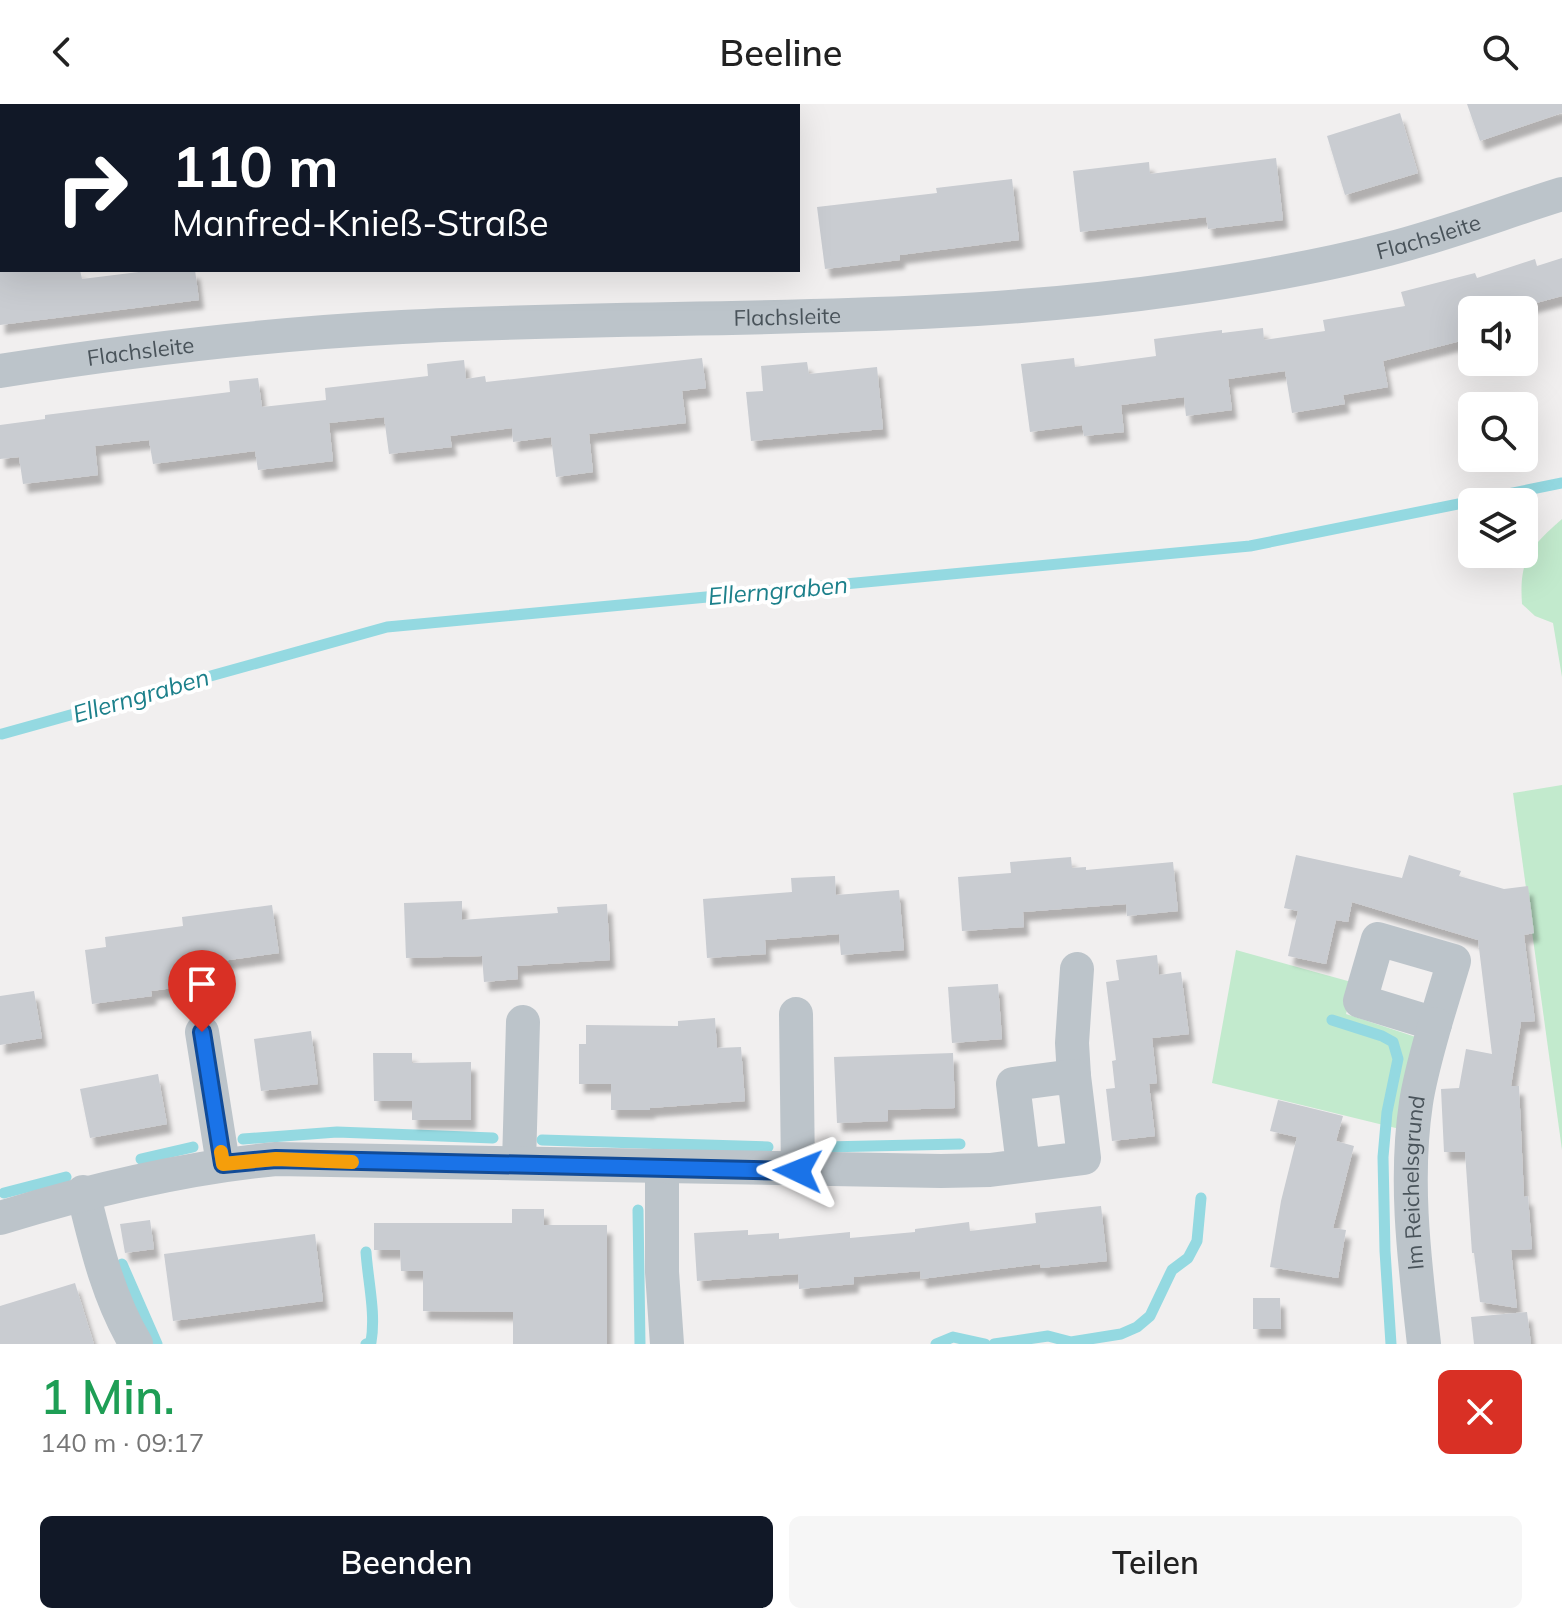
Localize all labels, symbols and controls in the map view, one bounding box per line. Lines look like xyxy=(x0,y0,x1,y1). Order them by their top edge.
icon: back xyxy=(40,30,84,74)
text: Beeline xyxy=(720,30,842,75)
icon: search xyxy=(1478,30,1522,74)
text: 110 m xyxy=(172,131,339,201)
icon: right xyxy=(40,136,144,240)
text: Manfred-Knieß-Straße xyxy=(172,200,549,245)
street label: Flachsleite xyxy=(1373,208,1484,265)
map controls xyxy=(1458,296,1538,568)
button: sound xyxy=(1458,296,1538,376)
street label: Flachsleite xyxy=(733,301,841,332)
street label: Flachsleite xyxy=(85,331,196,372)
button: search xyxy=(1458,392,1538,472)
button: layers xyxy=(1458,488,1538,568)
water label: Ellerngraben xyxy=(707,569,849,611)
water label: Ellerngraben xyxy=(69,661,212,729)
pin xyxy=(168,950,236,1032)
icon: arrive xyxy=(180,962,224,1006)
street label: Im Reichelsgrund xyxy=(1397,1093,1431,1271)
position arrow xyxy=(756,1129,840,1213)
text: 1 Min. xyxy=(40,1366,175,1426)
button: close xyxy=(1438,1370,1522,1454)
text: 140 m · 09:17 xyxy=(40,1426,204,1459)
button: Beenden xyxy=(40,1516,773,1608)
button: Teilen xyxy=(789,1516,1522,1608)

